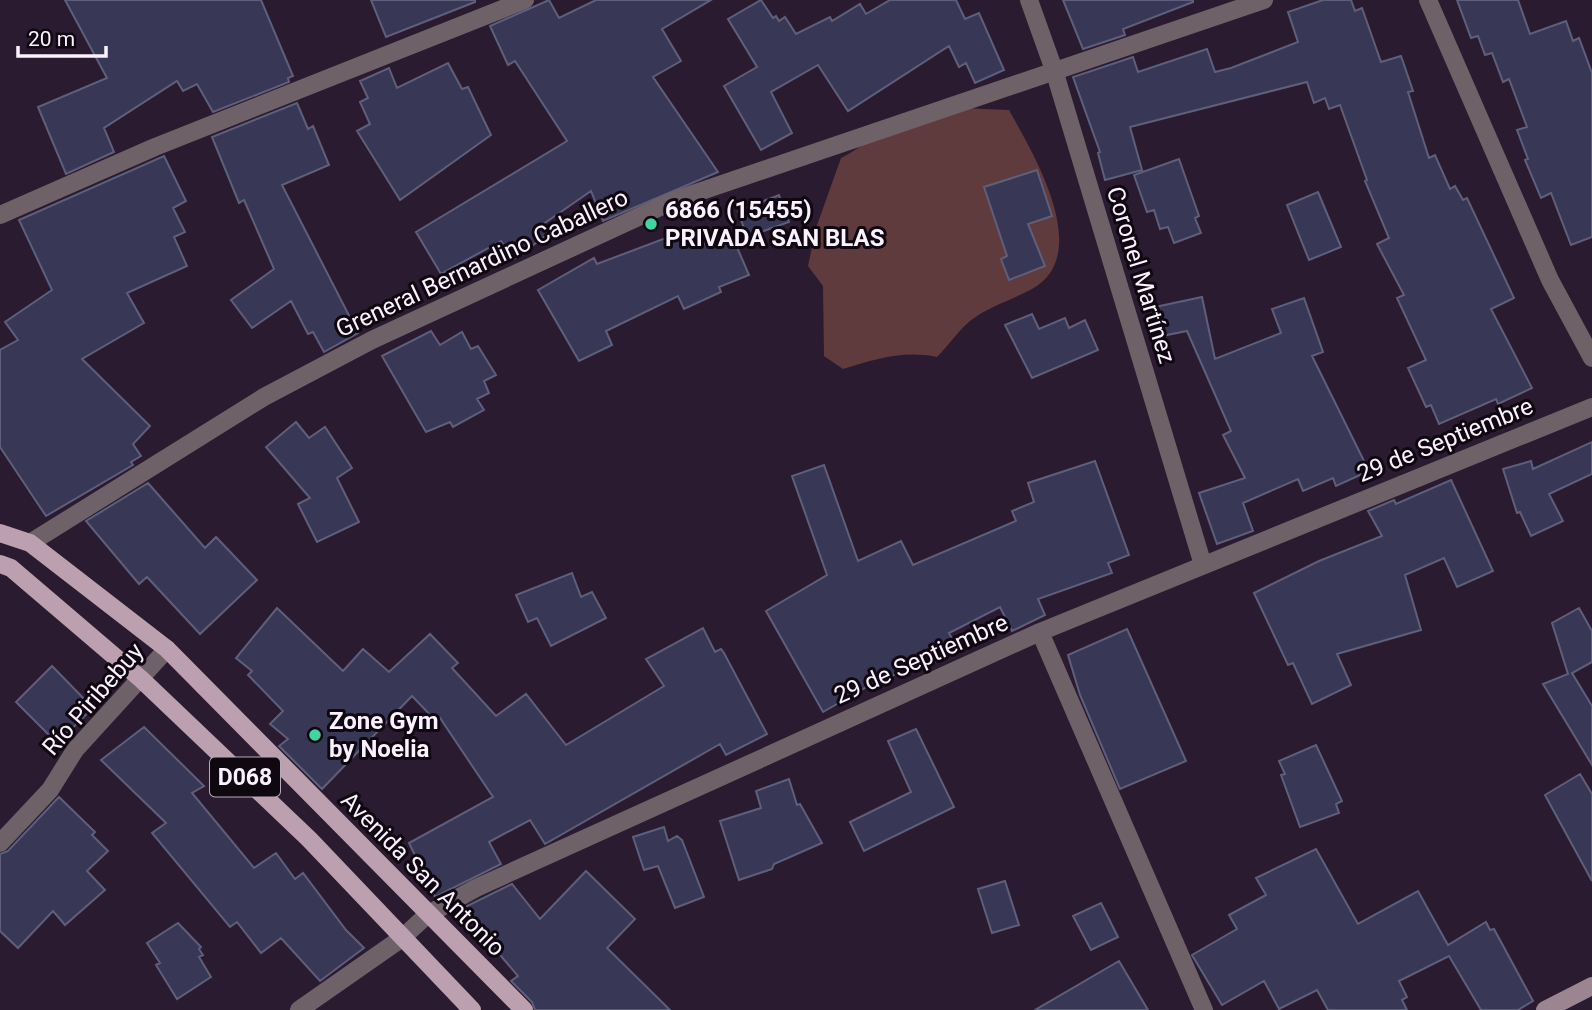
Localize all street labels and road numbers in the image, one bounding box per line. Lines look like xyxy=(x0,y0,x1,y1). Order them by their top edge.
street label: Greneral Bernardino Caballero xyxy=(332,183,632,343)
street label: Coronel Martínez xyxy=(1101,183,1181,367)
street label: 29 de Septiembre xyxy=(1353,392,1537,488)
street label: 29 de Septiembre xyxy=(830,608,1012,710)
street label: Río Piribebuy xyxy=(37,637,150,761)
road number: D068 xyxy=(210,758,280,796)
street label: Avenida San Antonio xyxy=(335,786,511,962)

